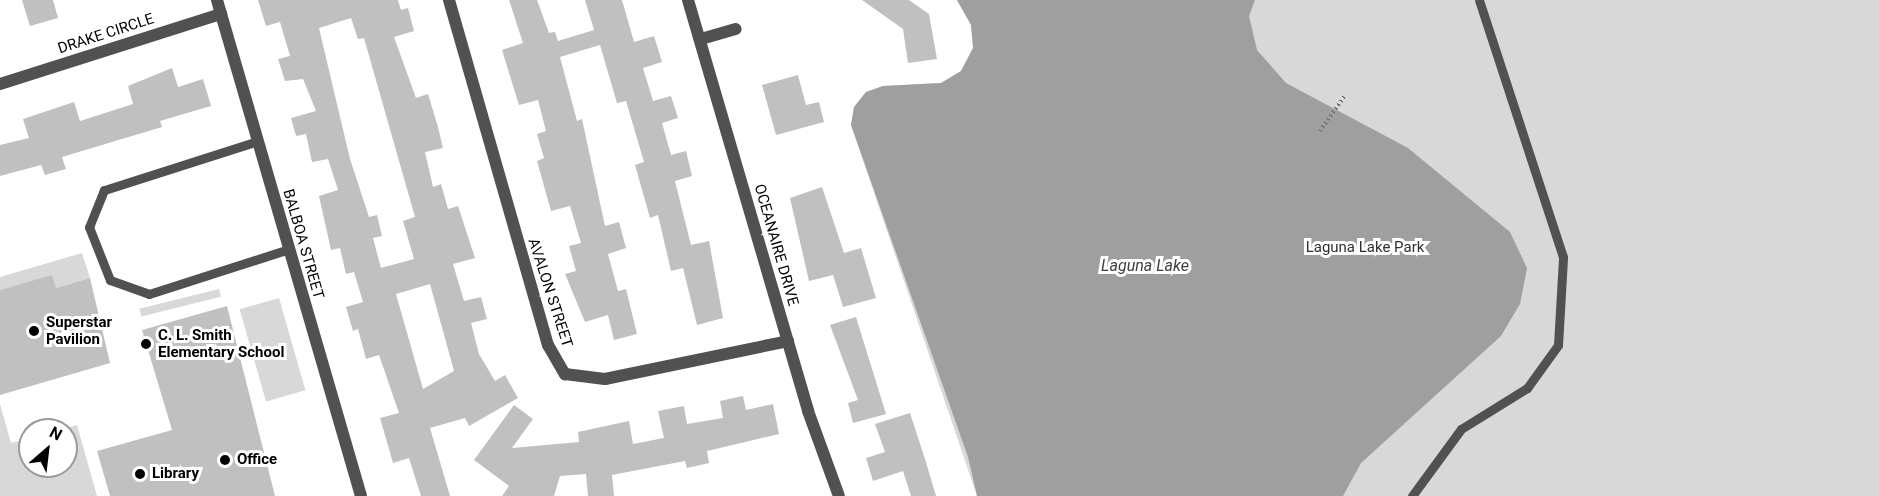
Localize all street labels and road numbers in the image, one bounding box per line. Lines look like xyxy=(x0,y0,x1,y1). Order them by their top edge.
street label: DRAKE CIRCLE xyxy=(56,10,156,58)
street label: OCEANAIRE DRIVE xyxy=(750,182,802,308)
street label: BALBOA STREET xyxy=(279,187,327,301)
street label: AVALON STREET xyxy=(524,236,576,350)

